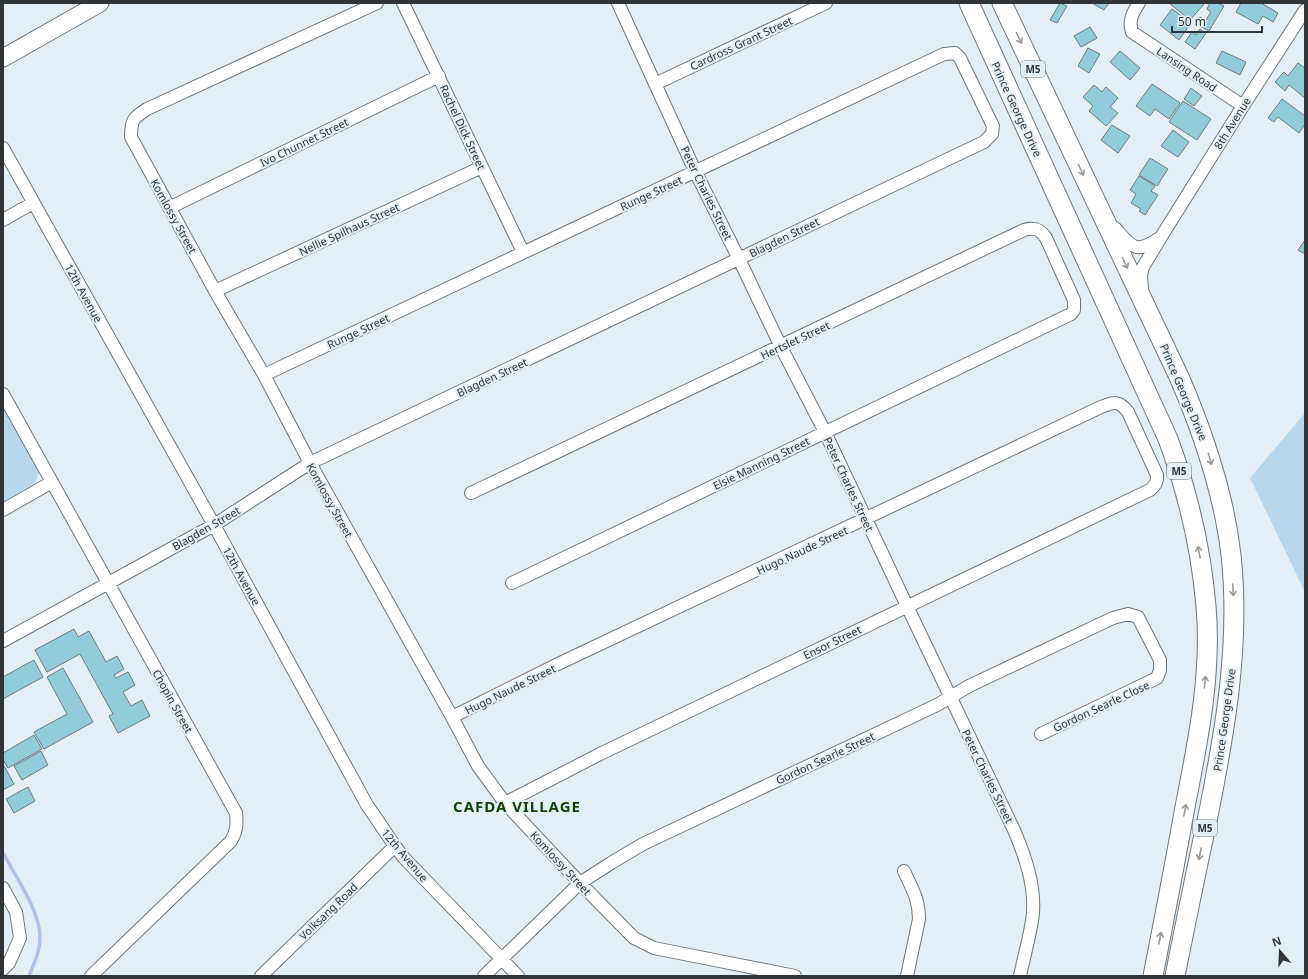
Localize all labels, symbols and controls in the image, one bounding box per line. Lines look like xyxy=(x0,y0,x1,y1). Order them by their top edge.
scale bar xyxy=(1172,8,1262,34)
street label: Cardross Grant Street xyxy=(687,13,795,73)
text: 50 m xyxy=(1178,13,1206,30)
one-way arrow xyxy=(1016,32,1023,44)
street label: Lansing Road xyxy=(1154,43,1220,95)
street label: Prince George Drive xyxy=(988,59,1046,159)
road number: M5 xyxy=(1021,61,1045,77)
street label: Rachel Dick Street xyxy=(437,82,489,172)
street label: 8th Avenue xyxy=(1210,94,1254,152)
street label: Ivo Chunnet Street xyxy=(257,114,351,170)
street label: Peter Charles Street xyxy=(678,144,736,242)
one-way arrow xyxy=(1078,164,1085,176)
street label: Runge Street xyxy=(617,172,685,214)
street label: Komlossy Street xyxy=(147,176,201,256)
street label: Nellie Spilhaus Street xyxy=(296,199,402,259)
street label: Blagden Street xyxy=(746,214,822,260)
one-way arrow xyxy=(1122,256,1129,268)
street label: 12th Avenue xyxy=(62,261,106,325)
street label: Runge Street xyxy=(324,310,392,352)
street label: Hertslet Street xyxy=(758,317,832,363)
street label: Prince George Drive xyxy=(1157,341,1211,443)
street label: Blagden Street xyxy=(454,354,530,400)
street label: Elsie Manning Street xyxy=(710,433,812,493)
street label: Peter Charles Street xyxy=(820,434,878,534)
one-way arrow xyxy=(1207,452,1214,465)
street label: Komlossy Street xyxy=(303,460,357,540)
road number: M5 xyxy=(1167,463,1191,479)
street label: Blagden Street xyxy=(169,502,243,554)
street label: Hugo Naude Street xyxy=(754,522,850,578)
street label: 12th Avenue xyxy=(220,544,264,608)
one-way arrow xyxy=(1195,546,1203,559)
one-way arrow xyxy=(1229,583,1236,596)
street label: Ensor Street xyxy=(800,621,864,663)
street label: Hugo Naude Street xyxy=(462,661,558,717)
street label: Chopin Street xyxy=(149,667,197,735)
street label: Prince George Drive xyxy=(1209,668,1239,772)
one-way arrow xyxy=(1201,676,1209,689)
street label: Gordon Searle Close xyxy=(1050,677,1152,735)
street label: Peter Charles Street xyxy=(959,727,1017,825)
street label: Gordon Searle Street xyxy=(773,728,877,788)
district label: CAFDA VILLAGE xyxy=(453,796,581,816)
one-way arrow xyxy=(1181,804,1189,817)
road number: M5 xyxy=(1193,820,1217,836)
street label: 12th Avenue xyxy=(378,825,432,885)
street label: Komlossy Street xyxy=(527,828,595,898)
one-way arrow xyxy=(1195,848,1203,861)
street label: Volksang Road xyxy=(295,879,361,943)
north arrow xyxy=(1260,931,1300,971)
one-way arrow xyxy=(1157,932,1165,945)
text: N xyxy=(1270,933,1283,950)

